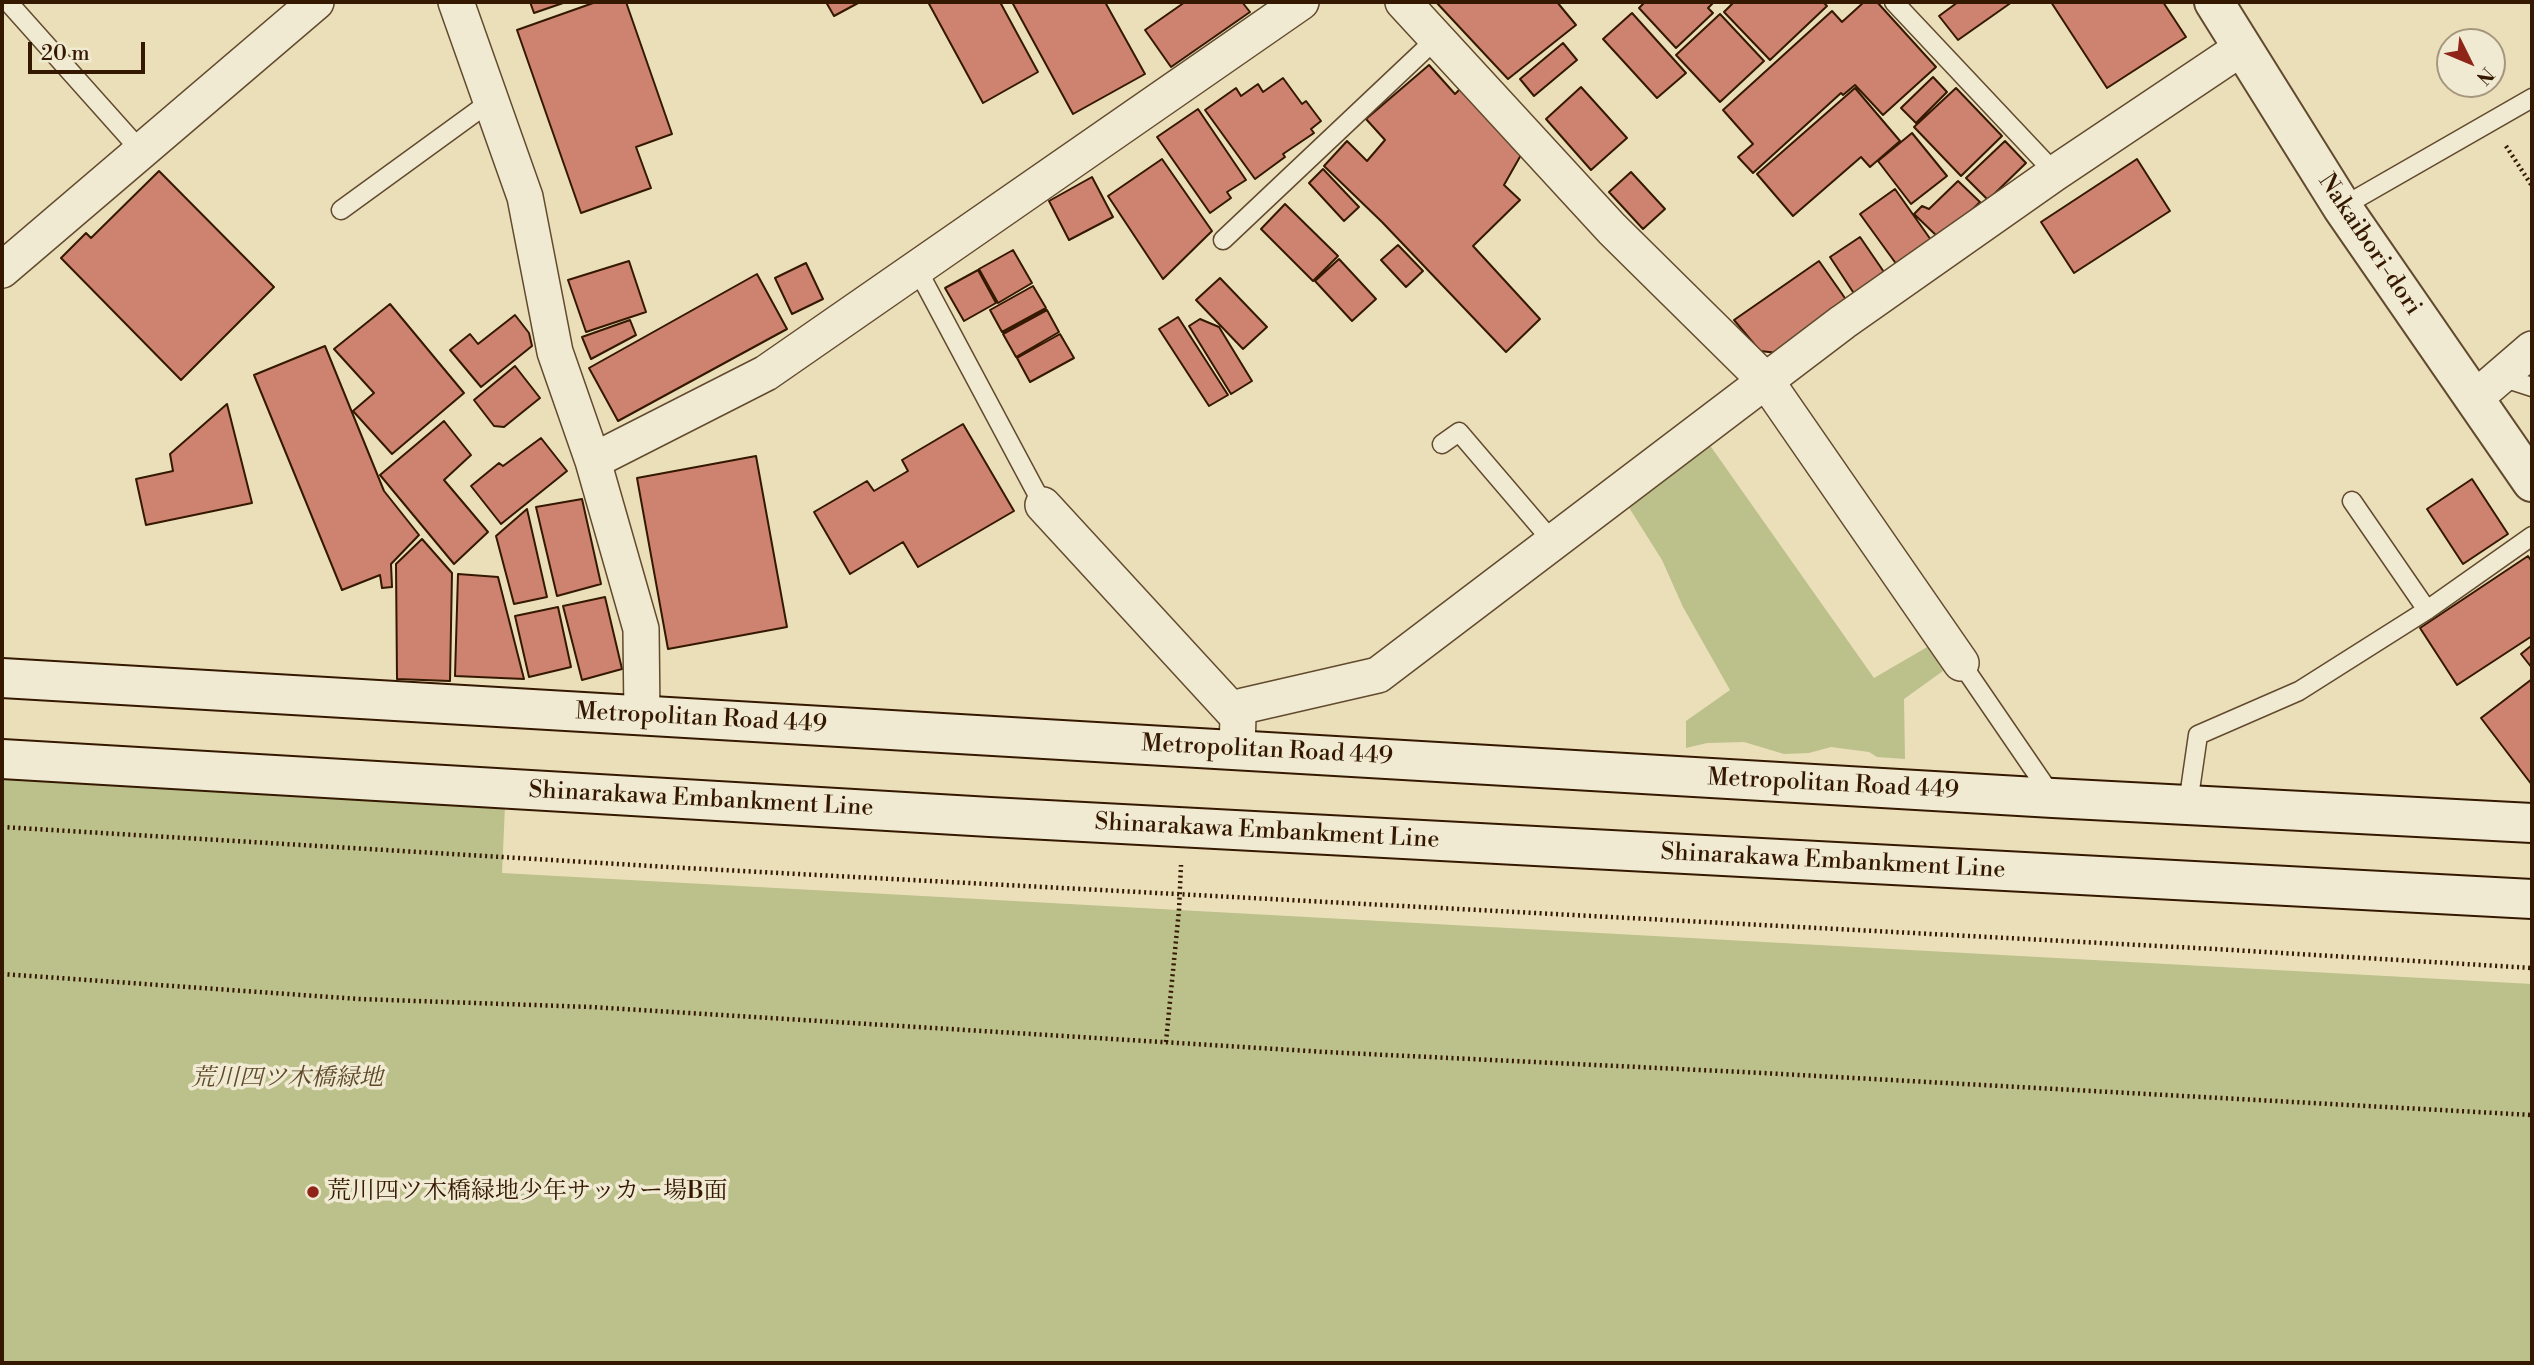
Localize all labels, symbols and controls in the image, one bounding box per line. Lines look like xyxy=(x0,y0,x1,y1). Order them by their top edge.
scale bar xyxy=(32,28,149,72)
north arrow xyxy=(2436,28,2506,98)
text: 20 m xyxy=(41,41,90,67)
text: N xyxy=(2471,62,2499,90)
street label: Nakaibori-dori xyxy=(2311,169,2427,321)
street label: Metropolitan Road 449 xyxy=(574,698,828,740)
street label: Metropolitan Road 449 xyxy=(1140,730,1394,772)
street label: Metropolitan Road 449 xyxy=(1706,764,1960,806)
street label: Shinarakawa Embankment Line xyxy=(528,777,874,823)
street label: Shinarakawa Embankment Line xyxy=(1094,809,1440,855)
street label: Shinarakawa Embankment Line xyxy=(1660,839,2006,885)
park label: 荒川四ツ木橋緑地 xyxy=(191,1065,383,1093)
place label: 荒川四ツ木橋緑地少年サッカー場B面 xyxy=(327,1178,728,1206)
marker: 荒川四ツ木橋緑地少年サッカー場B面 xyxy=(305,1184,321,1200)

